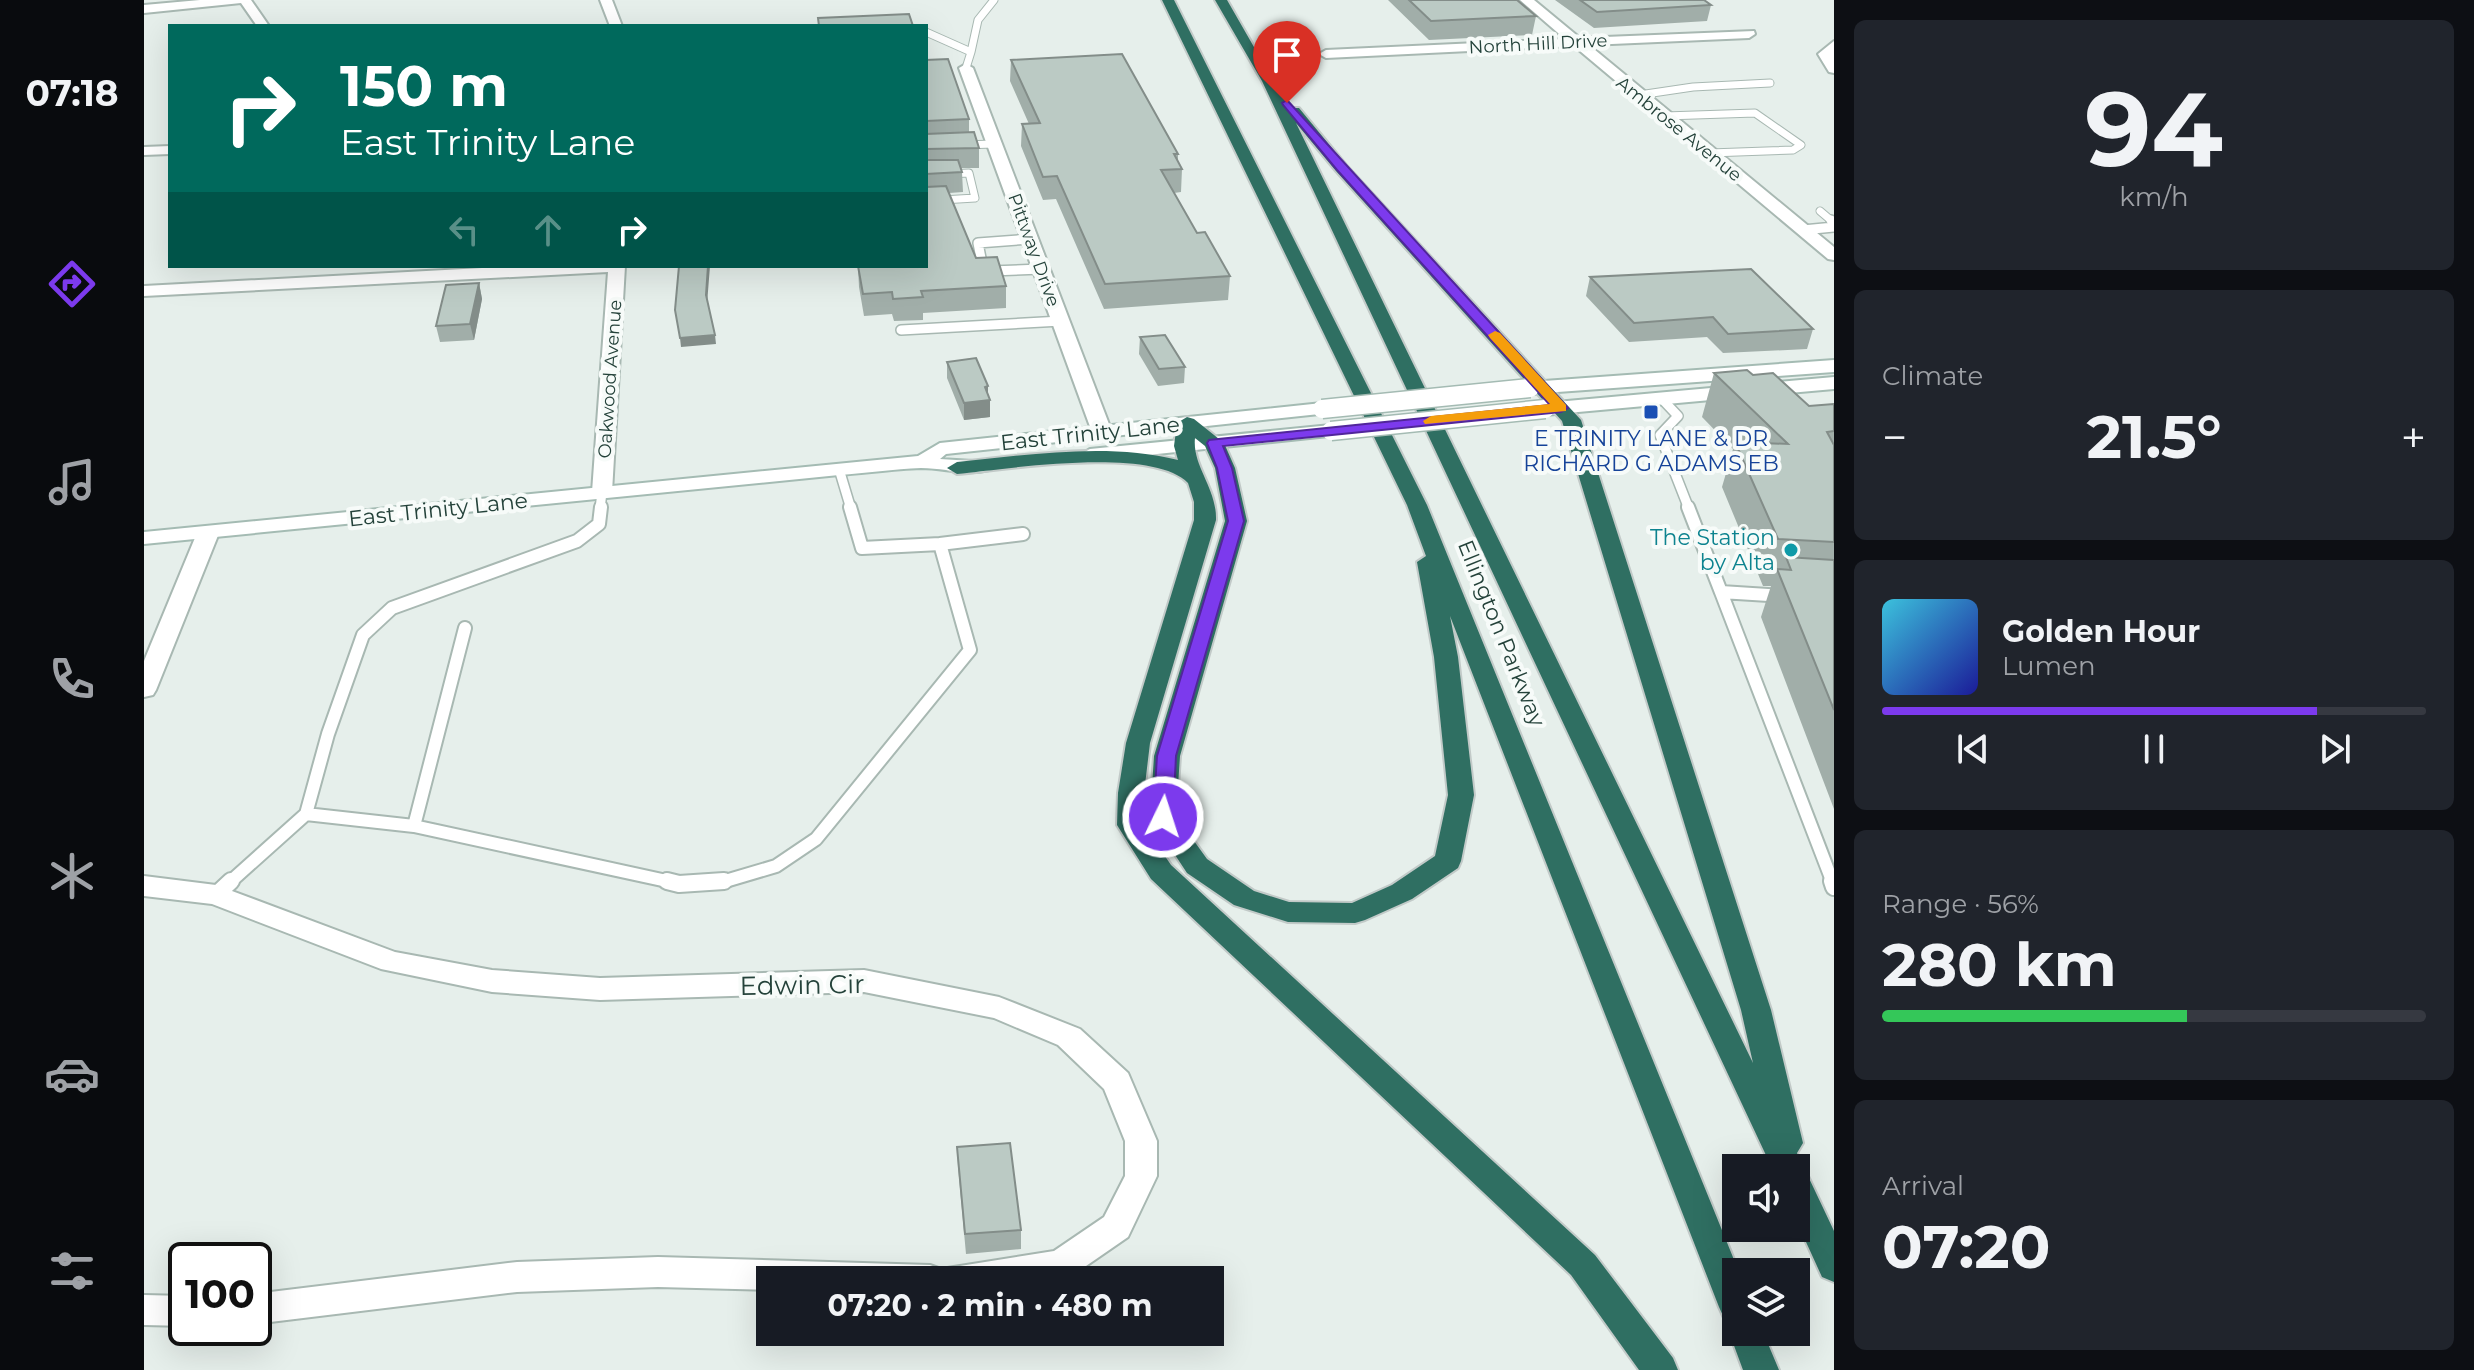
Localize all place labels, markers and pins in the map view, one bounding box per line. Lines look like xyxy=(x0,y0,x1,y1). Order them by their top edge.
pin xyxy=(1253,21,1321,103)
marker: E TRINITY LANE & DR RICHARD G ADAMS EB xyxy=(1642,403,1660,421)
place label: E TRINITY LANE & DR RICHARD G ADAMS EB xyxy=(1523,425,1779,477)
place label: The Station by Alta xyxy=(1650,524,1775,576)
marker: The Station by Alta xyxy=(1782,541,1800,559)

